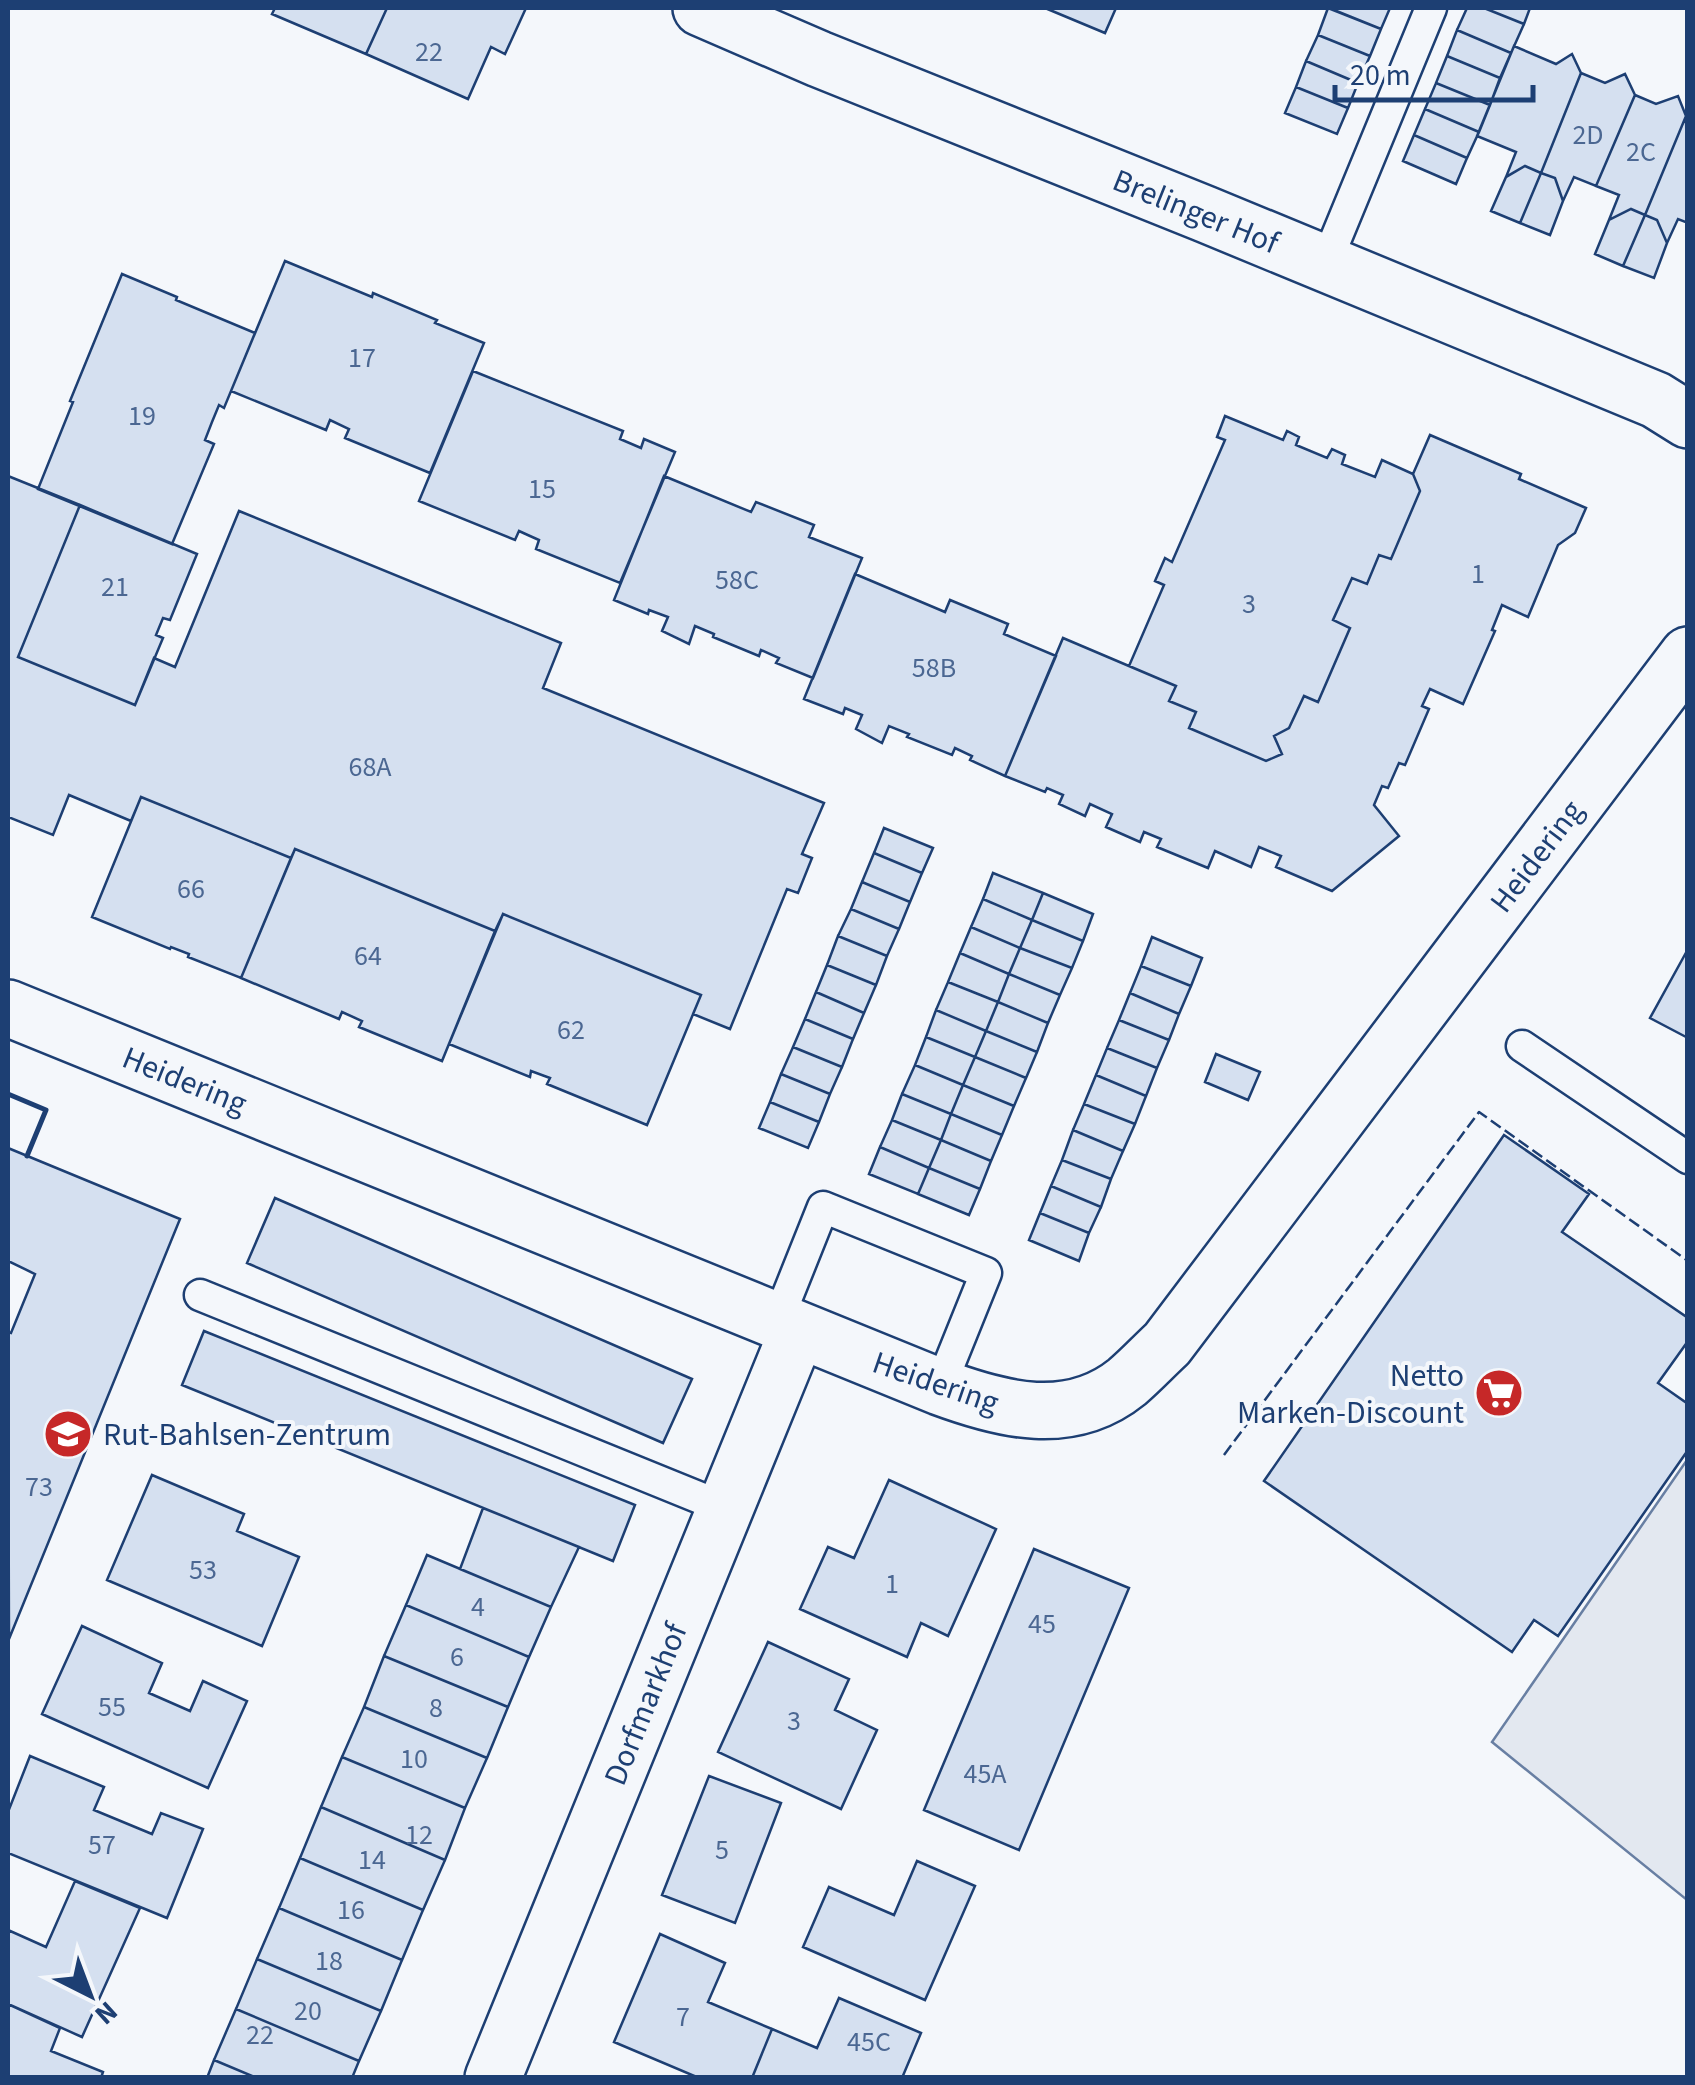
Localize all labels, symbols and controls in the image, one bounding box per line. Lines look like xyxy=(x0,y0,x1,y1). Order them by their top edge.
house number: 22 xyxy=(415,32,443,72)
scale bar xyxy=(1335,40,1532,102)
text: 20 m xyxy=(1350,54,1411,97)
house number: 2D xyxy=(1572,115,1604,155)
house number: 2C xyxy=(1626,132,1656,172)
street label: Brelinger Hof xyxy=(1106,158,1287,267)
house number: 17 xyxy=(348,338,376,378)
house number: 19 xyxy=(128,396,156,436)
house number: 15 xyxy=(528,469,556,509)
house number: 1 xyxy=(1471,554,1485,594)
house number: 58C xyxy=(715,560,759,600)
house number: 21 xyxy=(101,567,129,607)
house number: 3 xyxy=(1242,584,1256,624)
house number: 58B xyxy=(912,648,956,688)
house number: 68A xyxy=(348,747,392,787)
street label: Heidering xyxy=(1479,791,1595,923)
house number: 66 xyxy=(177,869,205,909)
house number: 64 xyxy=(354,936,382,976)
house number: 62 xyxy=(557,1010,585,1050)
street label: Heidering xyxy=(115,1035,254,1127)
street label: Heidering xyxy=(866,1340,1005,1426)
place label: Netto Marken-Discount xyxy=(1237,1353,1464,1436)
supermarket icon: Netto Marken-Discount xyxy=(1473,1367,1525,1419)
school or university icon: Rut-Bahlsen-Zentrum xyxy=(42,1408,94,1460)
place label: Rut-Bahlsen-Zentrum xyxy=(103,1412,391,1458)
house number: 73 xyxy=(25,1467,53,1507)
house number: 53 xyxy=(189,1550,217,1590)
house number: 1 xyxy=(885,1564,899,1604)
house number: 4 xyxy=(471,1587,485,1627)
house number: 45 xyxy=(1028,1604,1056,1644)
street label: Dorfmarkhof xyxy=(593,1615,700,1792)
house number: 6 xyxy=(450,1637,464,1677)
house number: 55 xyxy=(98,1687,126,1727)
house number: 8 xyxy=(429,1688,443,1728)
house number: 3 xyxy=(787,1701,801,1741)
house number: 10 xyxy=(400,1739,428,1779)
house number: 45A xyxy=(963,1754,1007,1794)
house number: 12 xyxy=(405,1815,433,1855)
house number: 57 xyxy=(88,1825,116,1865)
house number: 5 xyxy=(715,1830,729,1870)
house number: 14 xyxy=(358,1840,386,1880)
house number: 16 xyxy=(337,1890,365,1930)
house number: 18 xyxy=(315,1941,343,1981)
north arrow xyxy=(40,1945,140,2045)
house number: 20 xyxy=(294,1991,322,2031)
text: N xyxy=(86,1992,126,2034)
house number: 7 xyxy=(676,1997,690,2037)
house number: 22 xyxy=(246,2015,274,2055)
house number: 45C xyxy=(847,2022,891,2062)

